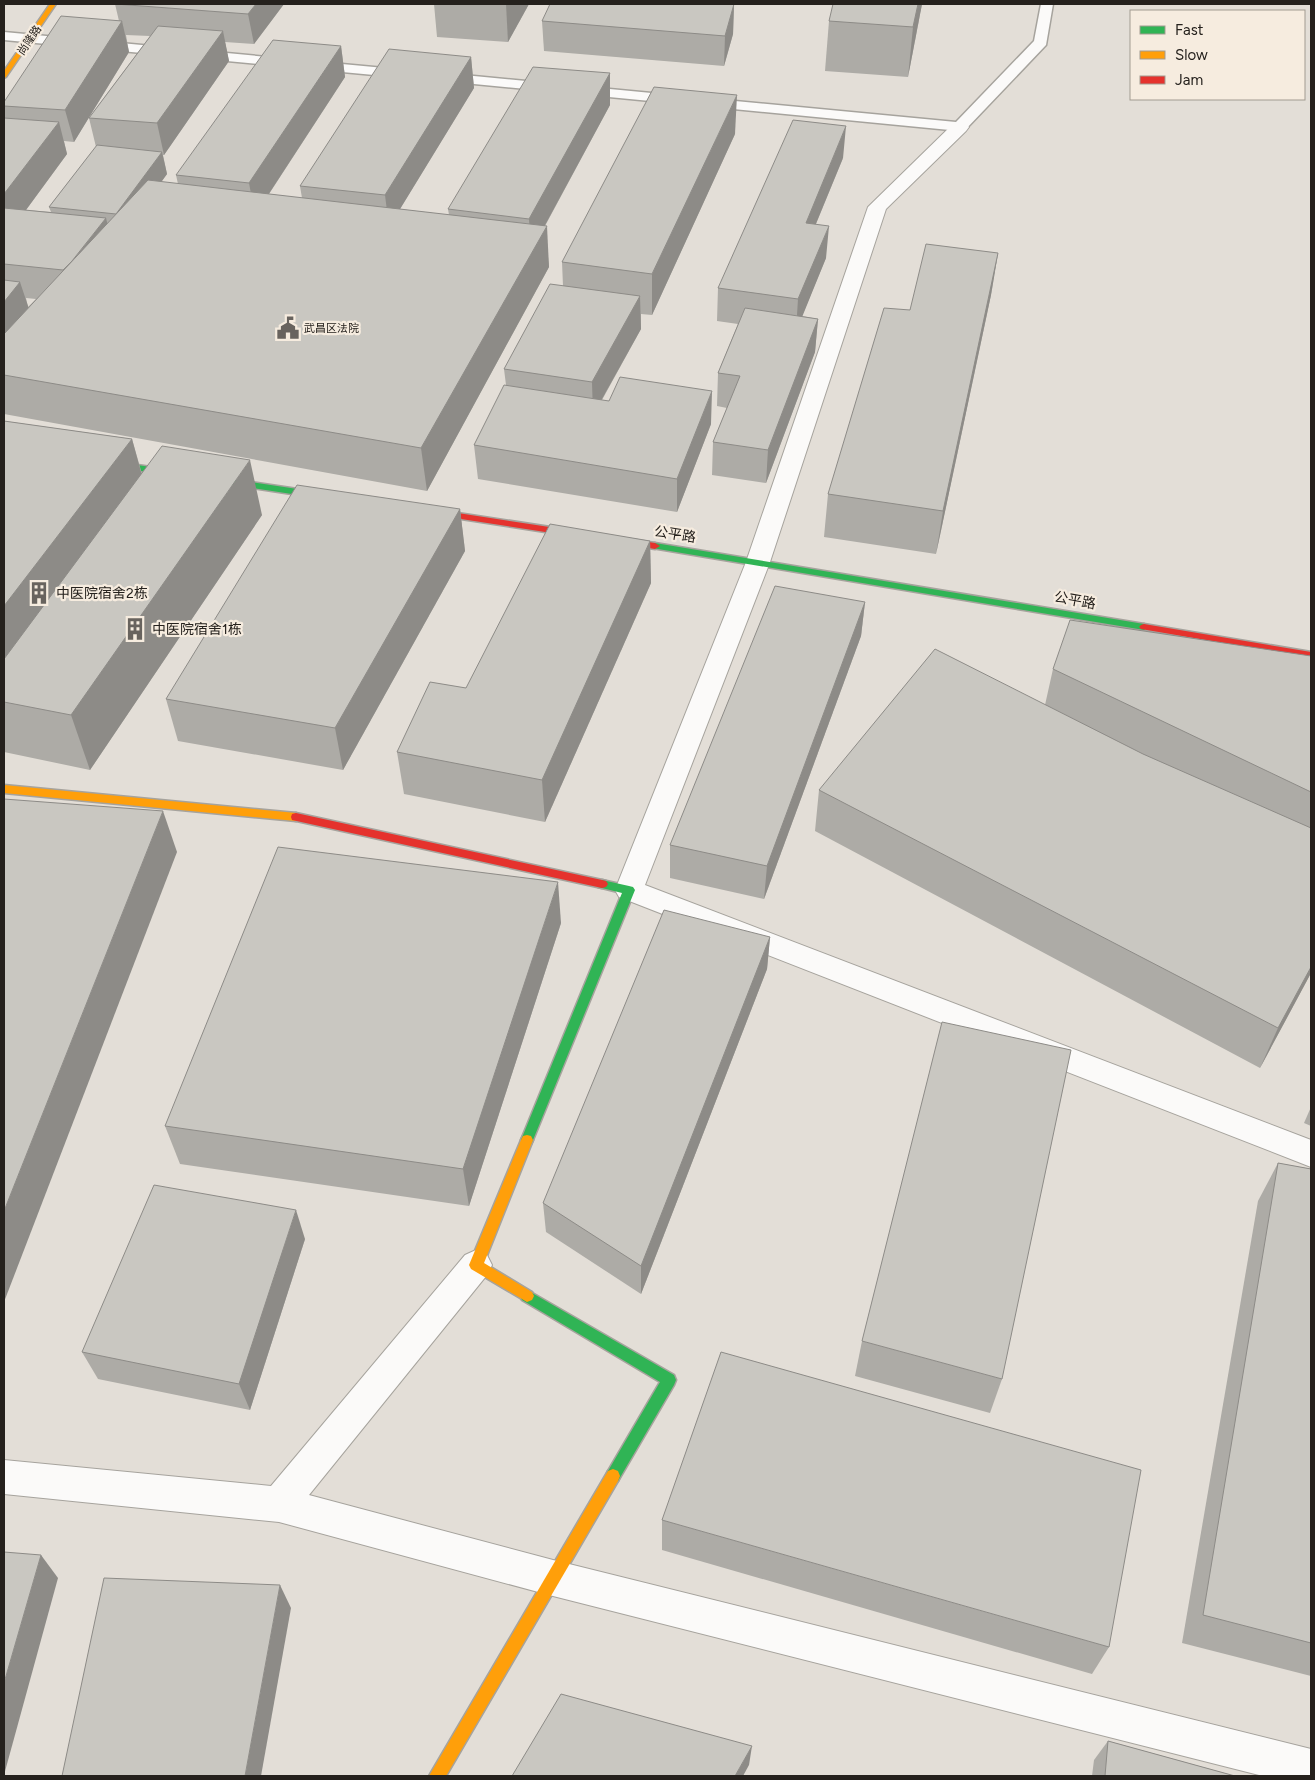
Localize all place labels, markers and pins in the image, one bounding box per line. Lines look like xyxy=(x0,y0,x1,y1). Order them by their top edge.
public building icon: 武昌区法院 xyxy=(275,315,301,341)
place label: 武昌区法院 xyxy=(304,322,359,335)
building icon: 中医院宿舍2栋 xyxy=(26,580,52,606)
place label: 中医院宿舍2栋 xyxy=(56,585,148,602)
building icon: 中医院宿舍1栋 xyxy=(122,616,148,642)
place label: 中医院宿舍1栋 xyxy=(152,621,242,638)

